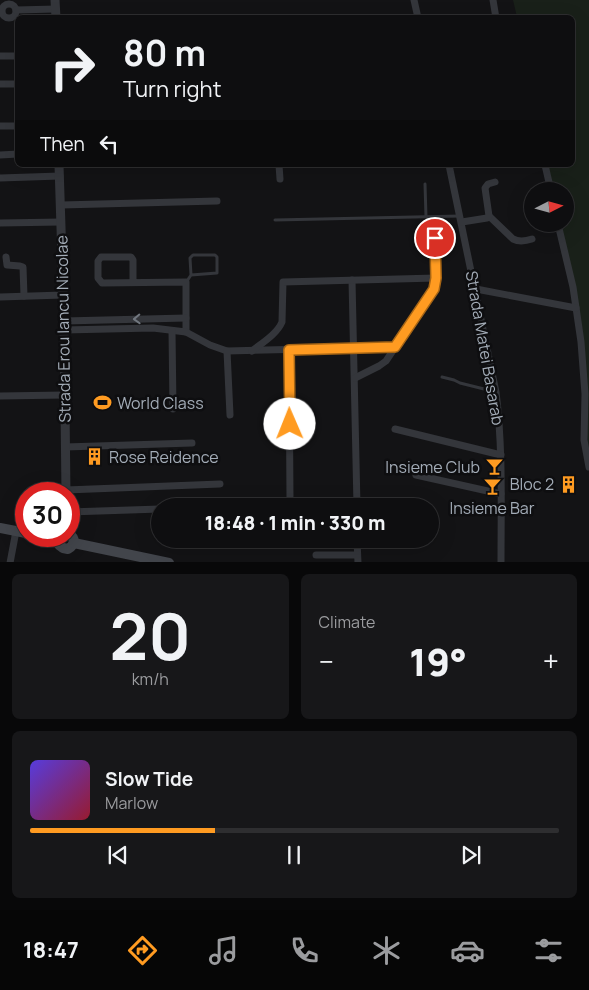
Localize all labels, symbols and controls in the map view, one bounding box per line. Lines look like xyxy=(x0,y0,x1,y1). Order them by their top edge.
text: 80 m xyxy=(123,29,206,77)
icon: right xyxy=(40,35,105,100)
text: Turn right xyxy=(123,74,221,104)
icon: left xyxy=(95,130,123,158)
text: Then xyxy=(40,131,85,157)
north arrow xyxy=(524,182,574,232)
map controls xyxy=(524,182,574,232)
pin xyxy=(414,217,456,259)
icon: arrive xyxy=(421,224,449,252)
street label: Strada Erou Iancu Nicolae xyxy=(50,235,76,423)
street label: Strada Matei Basarab xyxy=(461,269,509,427)
one-way arrow xyxy=(133,314,140,324)
place label: World Class xyxy=(117,392,204,414)
sports icon: World Class xyxy=(93,393,113,413)
position arrow xyxy=(263,397,315,449)
place label: Rose Reidence xyxy=(109,446,219,468)
building icon: Rose Reidence xyxy=(85,447,105,467)
place label: Insieme Club xyxy=(385,456,480,478)
bar icon: Insieme Club xyxy=(484,457,504,477)
place label: Bloc 2 xyxy=(510,473,554,495)
building icon: Bloc 2 xyxy=(558,474,578,494)
bar icon: Insieme Bar xyxy=(482,477,502,497)
speed limit sign: 30 xyxy=(15,482,80,547)
place label: Insieme Bar xyxy=(449,497,535,519)
text: 18:48 · 1 min · 330 m xyxy=(205,510,385,536)
text: 20 xyxy=(110,591,191,680)
text: Climate xyxy=(319,611,375,633)
text: 19° xyxy=(409,635,467,687)
text: − xyxy=(319,642,334,680)
text: + xyxy=(543,642,559,680)
text: km/h xyxy=(132,668,169,690)
text: Slow Tide xyxy=(105,766,193,792)
text: Marlow xyxy=(105,792,158,814)
icon: previous xyxy=(104,841,132,869)
icon: pause xyxy=(280,841,308,869)
icon: next xyxy=(457,841,485,869)
icon: directions xyxy=(125,933,160,968)
icon: music xyxy=(206,933,241,968)
icon: phone xyxy=(287,933,322,968)
icon: climate xyxy=(369,933,404,968)
icon: car xyxy=(450,933,485,968)
icon: filters xyxy=(531,933,566,968)
text: 18:47 xyxy=(23,935,79,965)

